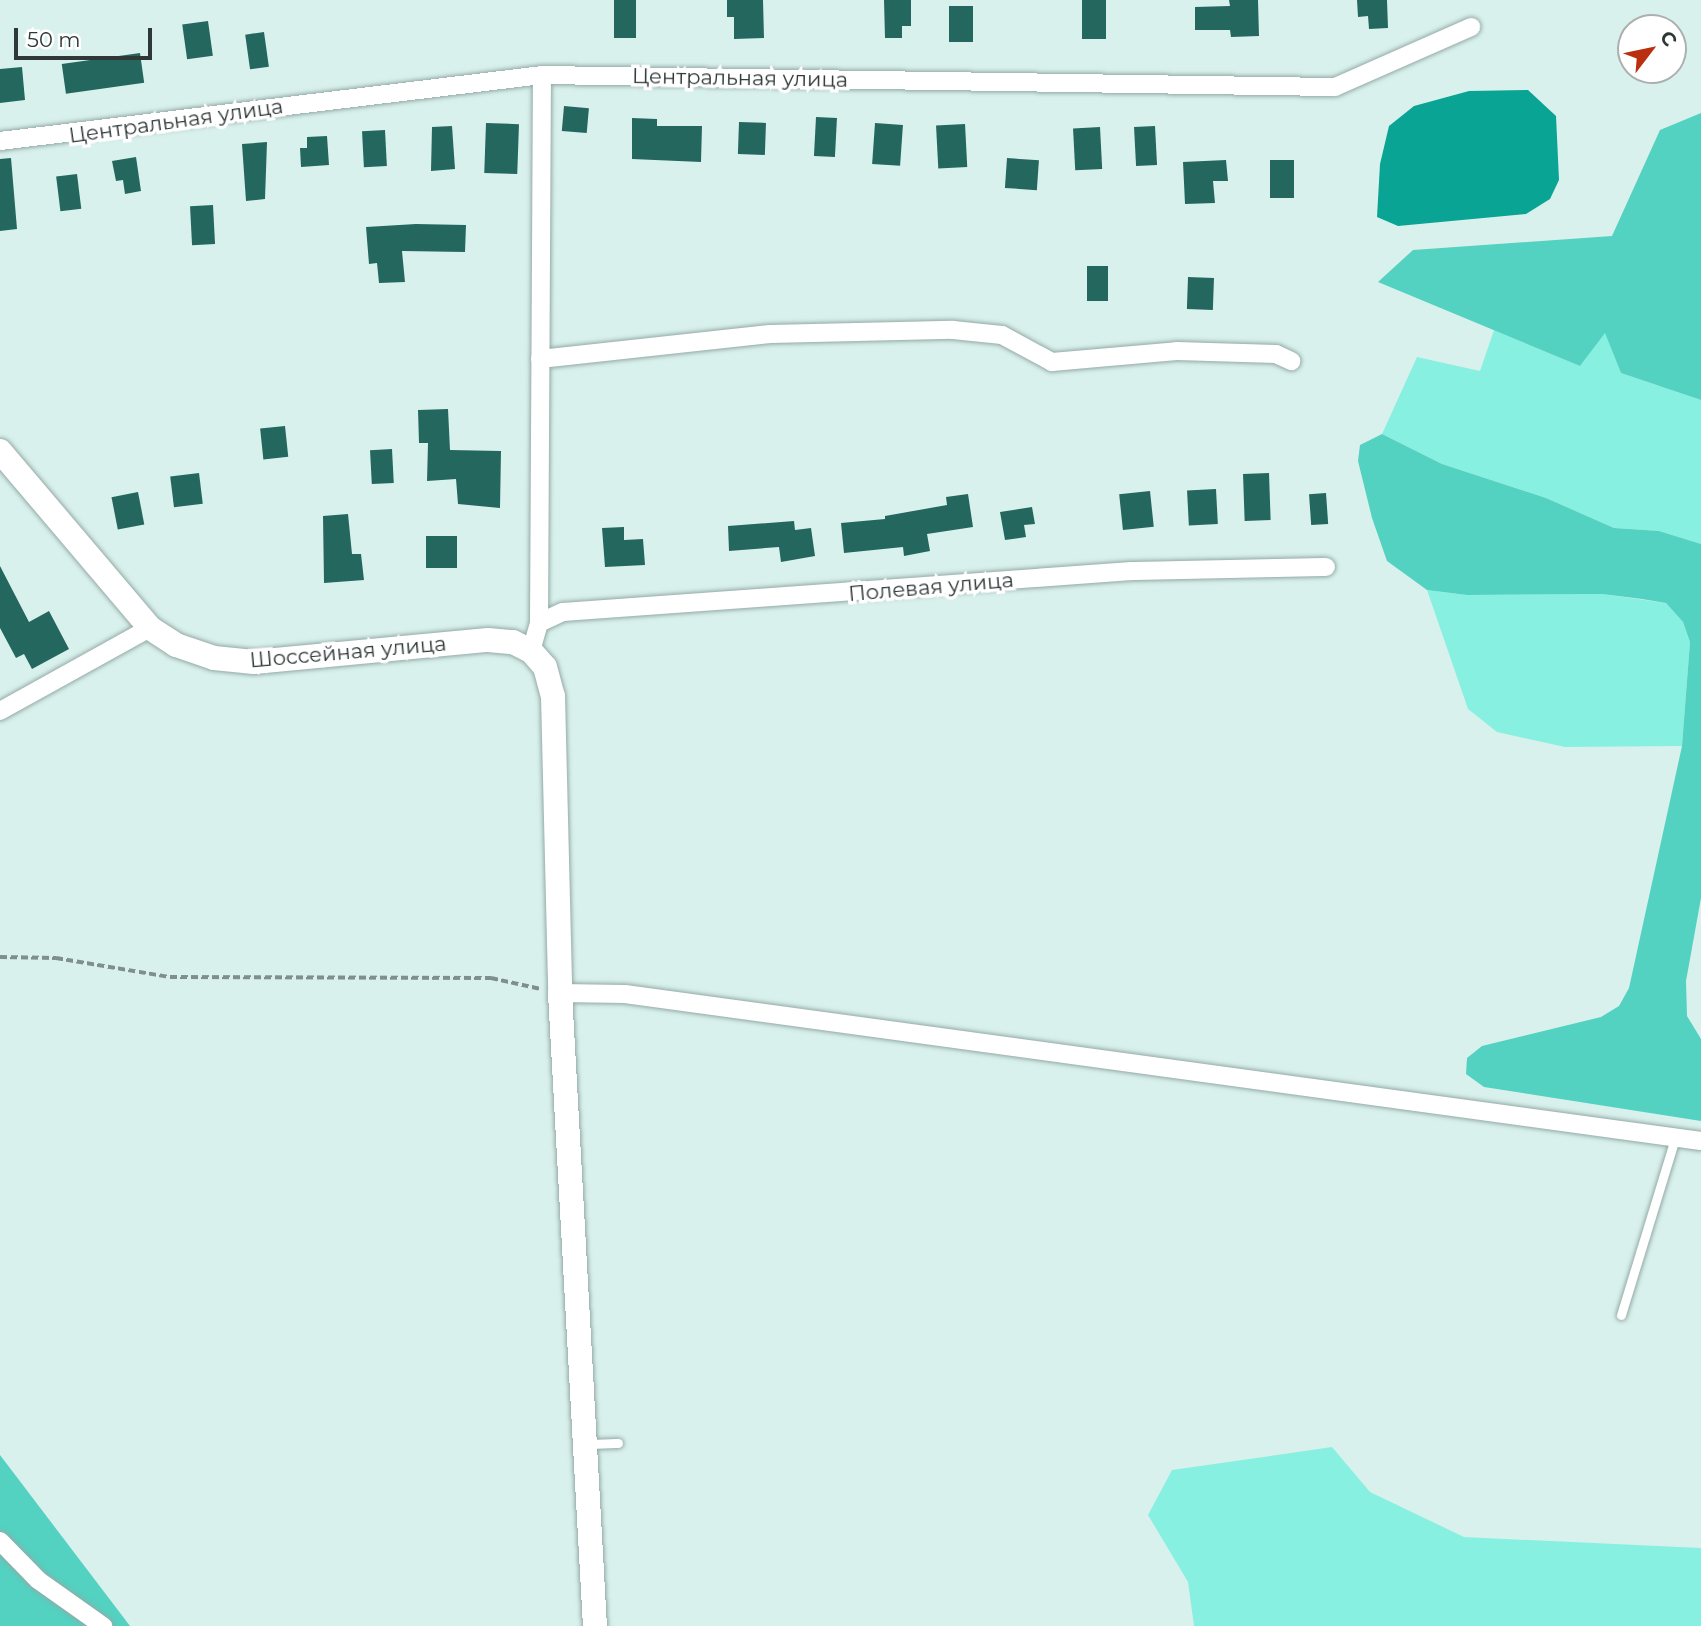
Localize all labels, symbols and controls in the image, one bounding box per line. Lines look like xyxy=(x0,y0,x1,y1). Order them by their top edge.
scale bar xyxy=(18,14,156,58)
north arrow xyxy=(1617,14,1687,84)
text: 50 m xyxy=(27,27,81,52)
text: С xyxy=(1655,27,1682,51)
street label: Центральная улица xyxy=(632,64,848,92)
street label: Центральная улица xyxy=(67,93,285,149)
street label: Полевая улица xyxy=(847,567,1015,607)
street label: Шоссейная улица xyxy=(249,631,447,673)

